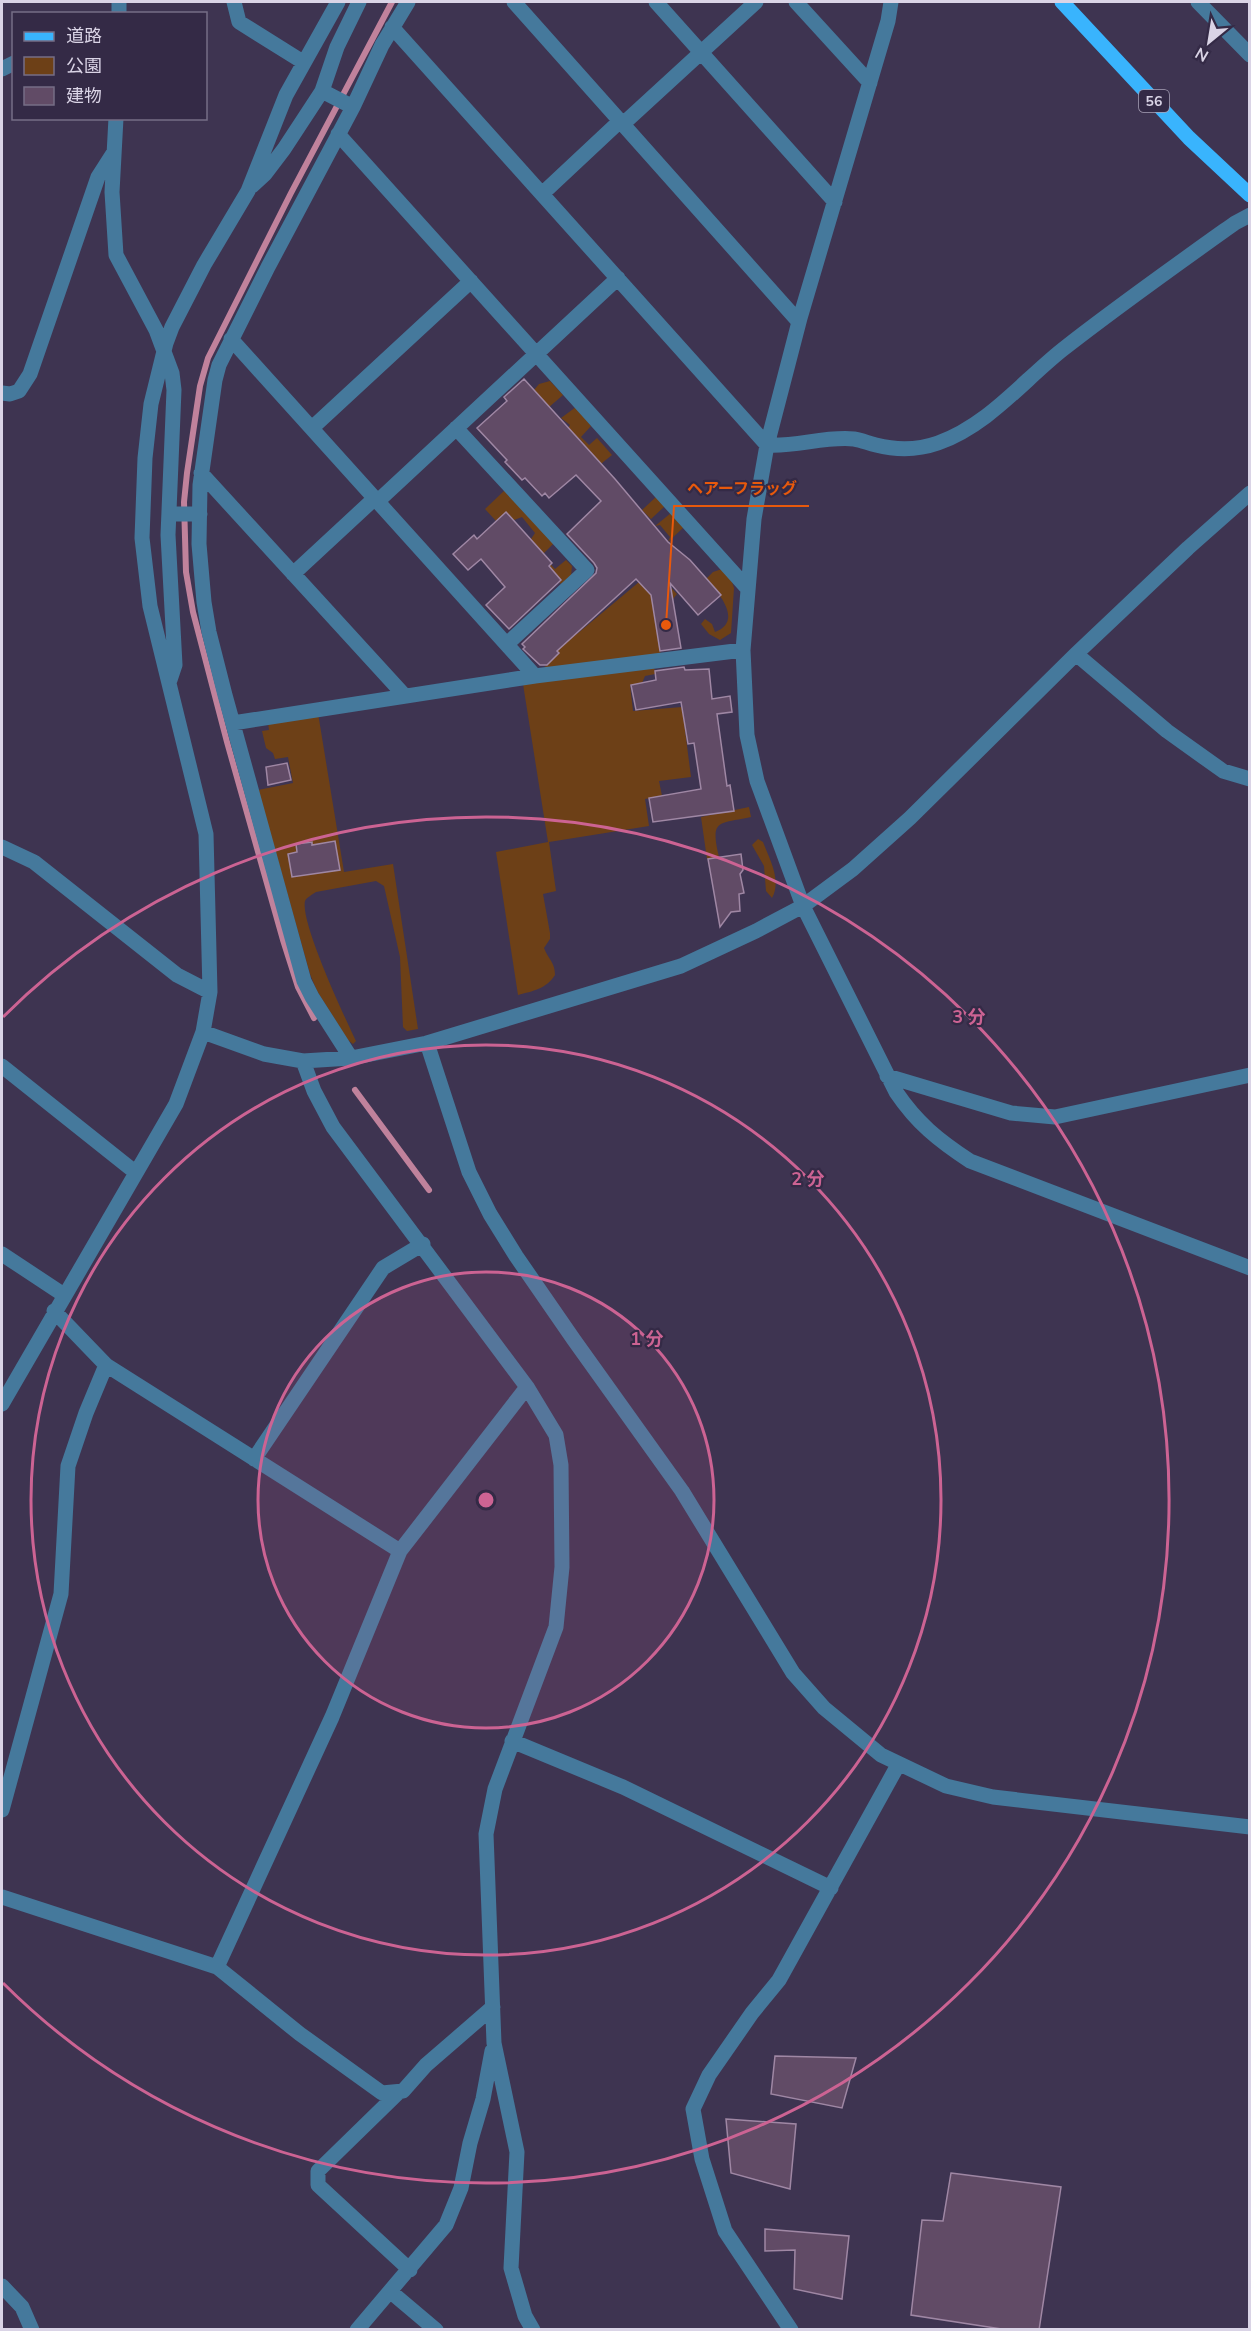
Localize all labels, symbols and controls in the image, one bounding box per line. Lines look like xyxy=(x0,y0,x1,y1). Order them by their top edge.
legend xyxy=(12,12,207,120)
north arrow xyxy=(1179,12,1239,72)
text: 道路 xyxy=(66,24,102,48)
text: N xyxy=(1191,42,1213,67)
text: 公園 xyxy=(66,54,102,78)
text: 建物 xyxy=(66,84,102,108)
road number: 56 xyxy=(1139,90,1169,112)
callout: ヘアーフラッグ xyxy=(674,472,809,506)
text: ヘアーフラッグ xyxy=(687,478,797,500)
text: 3 分 xyxy=(952,1005,986,1029)
text: 2 分 xyxy=(791,1167,825,1191)
text: 1 分 xyxy=(630,1327,664,1351)
centre of rings xyxy=(476,1490,496,1510)

